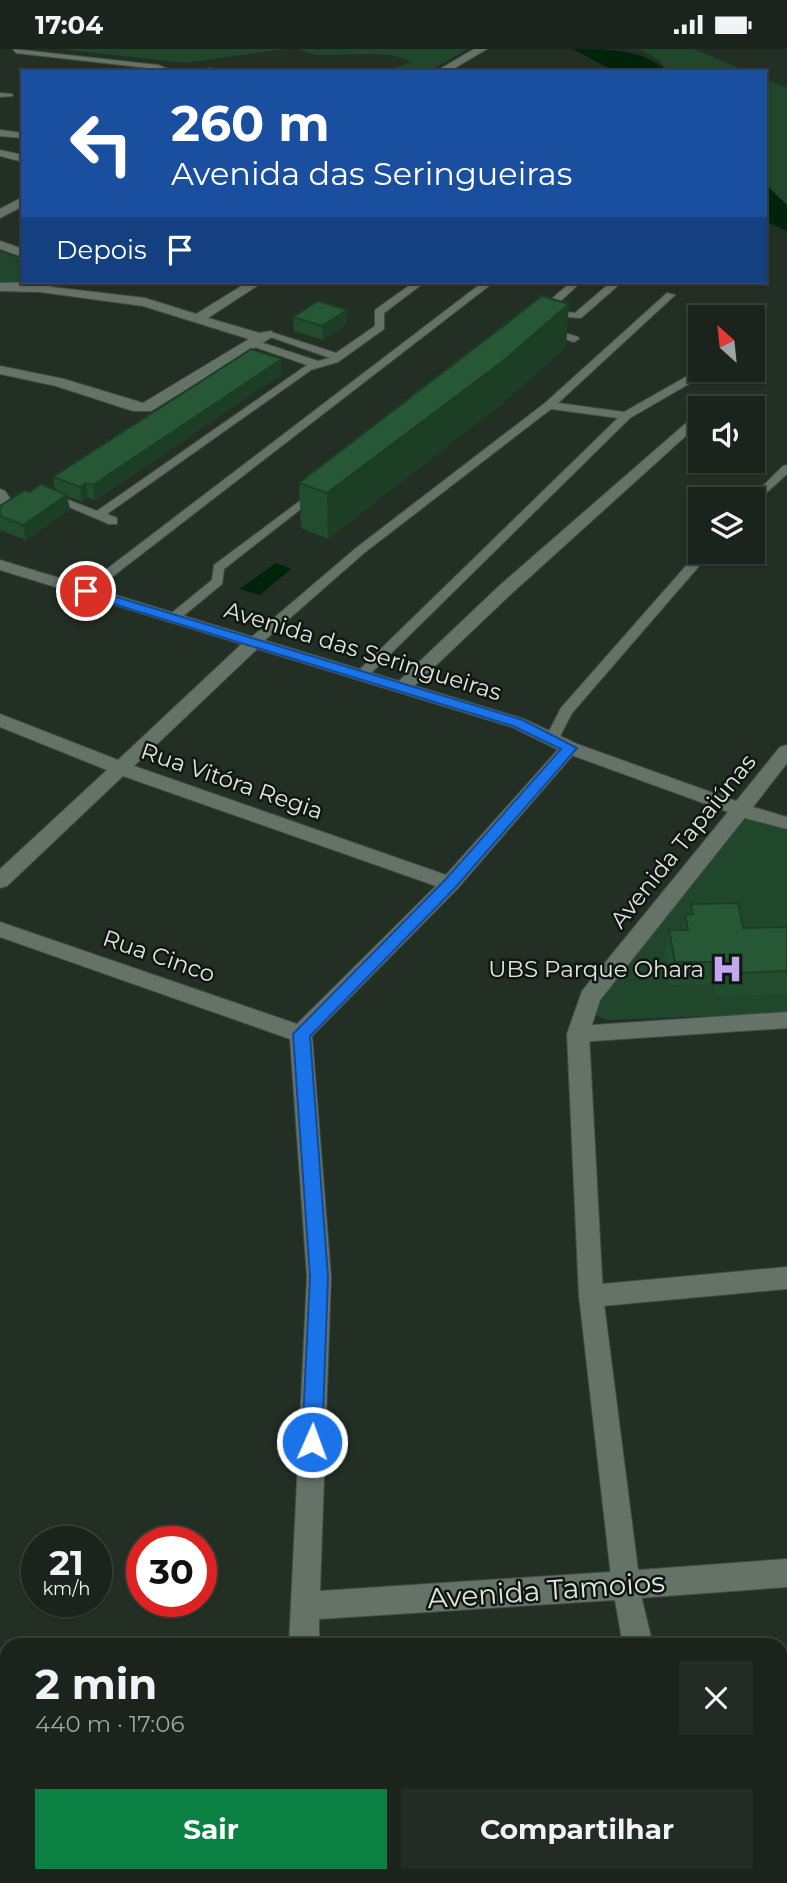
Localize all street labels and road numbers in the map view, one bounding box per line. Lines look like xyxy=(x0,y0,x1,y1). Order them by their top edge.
street label: Avenida das Seringueiras xyxy=(221,595,505,707)
street label: Rua Vitóra Regia xyxy=(137,737,327,825)
street label: Avenida Tapaiúnas xyxy=(604,748,762,934)
street label: Rua Cinco xyxy=(99,924,219,988)
street label: Avenida Tamoios xyxy=(426,1565,666,1615)

